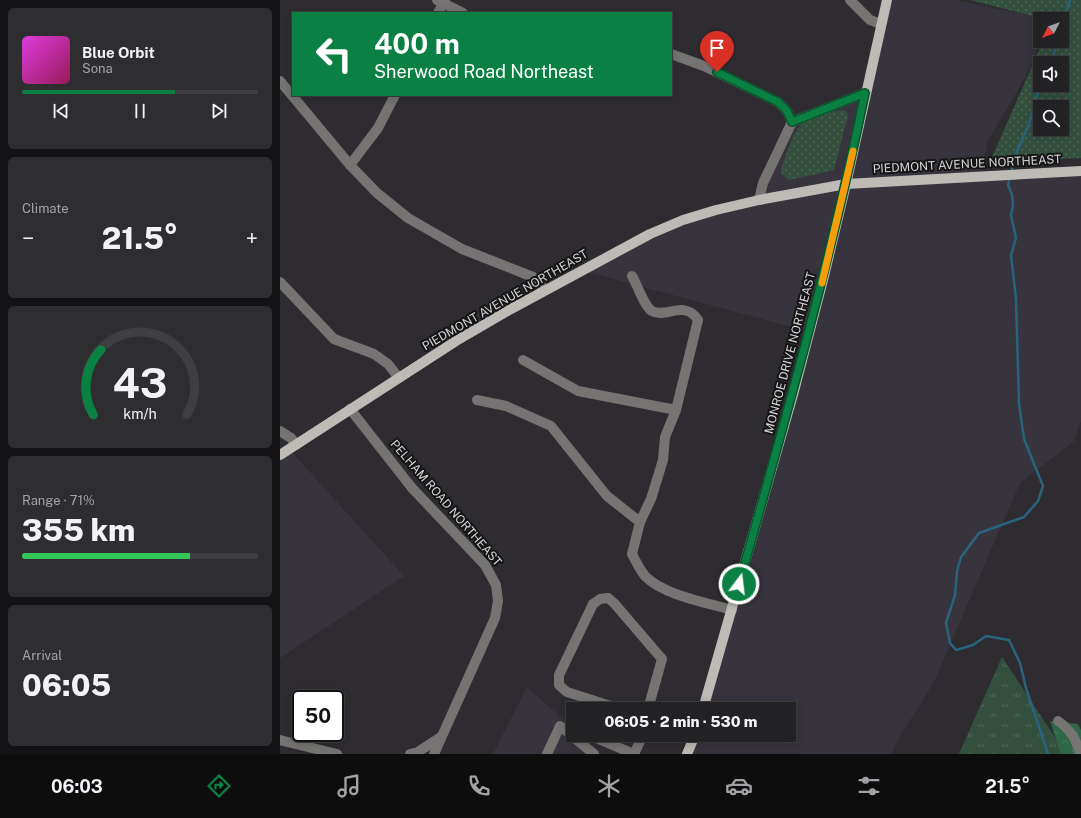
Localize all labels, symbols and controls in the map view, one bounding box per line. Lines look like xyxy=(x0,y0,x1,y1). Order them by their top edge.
north arrow xyxy=(1033,12,1069,48)
map controls xyxy=(1033,12,1069,136)
text: 400 m xyxy=(374,27,460,60)
icon: left xyxy=(308,28,360,80)
pin xyxy=(700,31,734,72)
icon: arrive xyxy=(706,37,728,59)
text: Blue Orbit xyxy=(82,44,155,61)
button: sound xyxy=(1033,56,1069,92)
text: Sona xyxy=(82,61,113,76)
text: Sherwood Road Northeast xyxy=(374,61,594,82)
icon: previous xyxy=(50,100,72,122)
icon: pause xyxy=(129,100,151,122)
icon: next xyxy=(208,100,230,122)
button: search xyxy=(1033,100,1069,136)
street label: PIEDMONT AVENUE NORTHEAST xyxy=(872,152,1062,176)
text: Climate xyxy=(22,201,69,216)
text: 21.5° xyxy=(102,220,178,256)
text: − xyxy=(22,225,34,251)
text: + xyxy=(246,225,258,251)
street label: PIEDMONT AVENUE NORTHEAST xyxy=(420,247,590,353)
street label: MONROE DRIVE NORTHEAST xyxy=(762,271,818,435)
text: 43 xyxy=(113,358,167,407)
text: km/h xyxy=(123,405,157,422)
street label: PELHAM ROAD NORTHEAST xyxy=(387,437,505,569)
text: Range · 71% xyxy=(22,493,95,508)
text: 355 km xyxy=(22,512,135,548)
position arrow xyxy=(718,563,760,605)
text: Arrival xyxy=(22,648,62,663)
text: 06:05 xyxy=(22,667,111,703)
speed limit sign: 50 xyxy=(292,690,344,742)
text: 06:05 · 2 min · 530 m xyxy=(604,713,758,730)
icon: directions xyxy=(205,772,233,800)
icon: music xyxy=(335,772,363,800)
icon: phone xyxy=(465,772,493,800)
icon: climate xyxy=(595,772,623,800)
icon: car xyxy=(725,772,753,800)
icon: filters xyxy=(855,772,883,800)
text: 06:03 xyxy=(51,776,103,797)
text: 21.5° xyxy=(985,776,1030,797)

